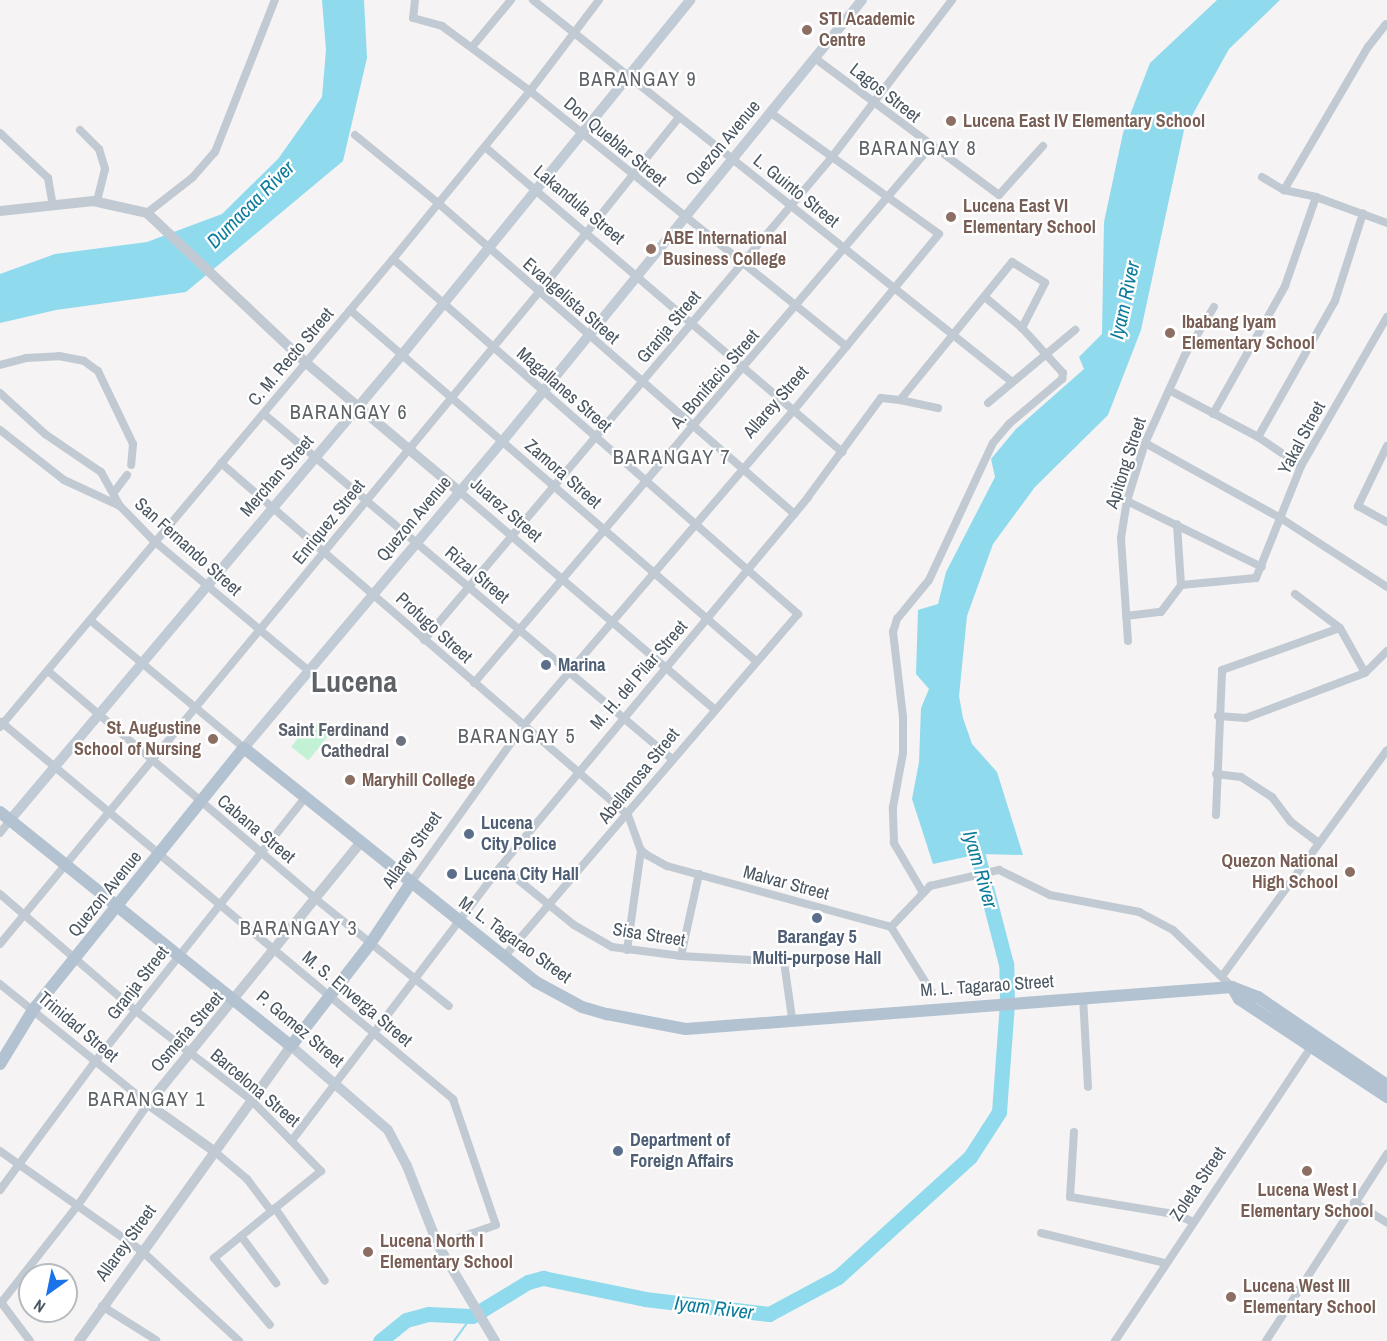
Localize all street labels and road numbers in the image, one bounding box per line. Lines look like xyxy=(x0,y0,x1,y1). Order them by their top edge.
street label: Lagos Street xyxy=(845,59,925,127)
street label: Don Queblar Street xyxy=(559,93,671,191)
street label: Quezon Avenue xyxy=(681,96,765,190)
street label: L. Guinto Street xyxy=(749,150,843,232)
street label: Lakandula Street xyxy=(529,161,629,249)
street label: Evangelista Street xyxy=(518,253,624,349)
street label: Granja Street xyxy=(633,286,705,368)
street label: C. M. Recto Street xyxy=(244,304,338,410)
street label: A. Bonifacio Street xyxy=(666,325,764,433)
street label: Magallanes Street xyxy=(512,343,616,437)
street label: Allarey Street xyxy=(739,361,813,443)
street label: Yakal Street xyxy=(1274,398,1330,478)
street label: Apitong Street xyxy=(1101,415,1151,511)
street label: Merchan Street xyxy=(236,431,318,521)
street label: Zamora Street xyxy=(520,435,606,513)
street label: Quezon Avenue xyxy=(372,472,456,566)
street label: Juarez Street xyxy=(466,473,546,547)
street label: Enriquez Street xyxy=(288,475,370,569)
street label: San Fernando Street xyxy=(130,493,246,601)
street label: Rizal Street xyxy=(441,542,513,608)
street label: Profugo Street xyxy=(391,588,477,668)
street label: M. H. del Pilar Street xyxy=(586,616,692,734)
street label: Abellanosa Street xyxy=(594,724,684,828)
street label: Cabana Street xyxy=(213,790,299,868)
street label: Allarey Street xyxy=(378,808,446,892)
street label: Quezon Avenue xyxy=(63,846,147,942)
street label: Malvar Street xyxy=(741,861,831,905)
street label: M. L. Tagarao Street xyxy=(454,892,576,988)
street label: Sisa Street xyxy=(611,919,687,951)
street label: Granja Street xyxy=(102,942,174,1024)
street label: M. S. Enverga Street xyxy=(298,947,416,1051)
street label: M. L. Tagarao Street xyxy=(919,971,1055,1001)
street label: P. Gomez Street xyxy=(252,986,348,1072)
street label: Trinidad Street xyxy=(34,987,122,1067)
street label: Osmeña Street xyxy=(146,987,228,1077)
street label: Barcelona Street xyxy=(206,1044,304,1132)
street label: Zoleta Street xyxy=(1165,1143,1231,1225)
street label: Allarey Street xyxy=(91,1201,161,1285)

